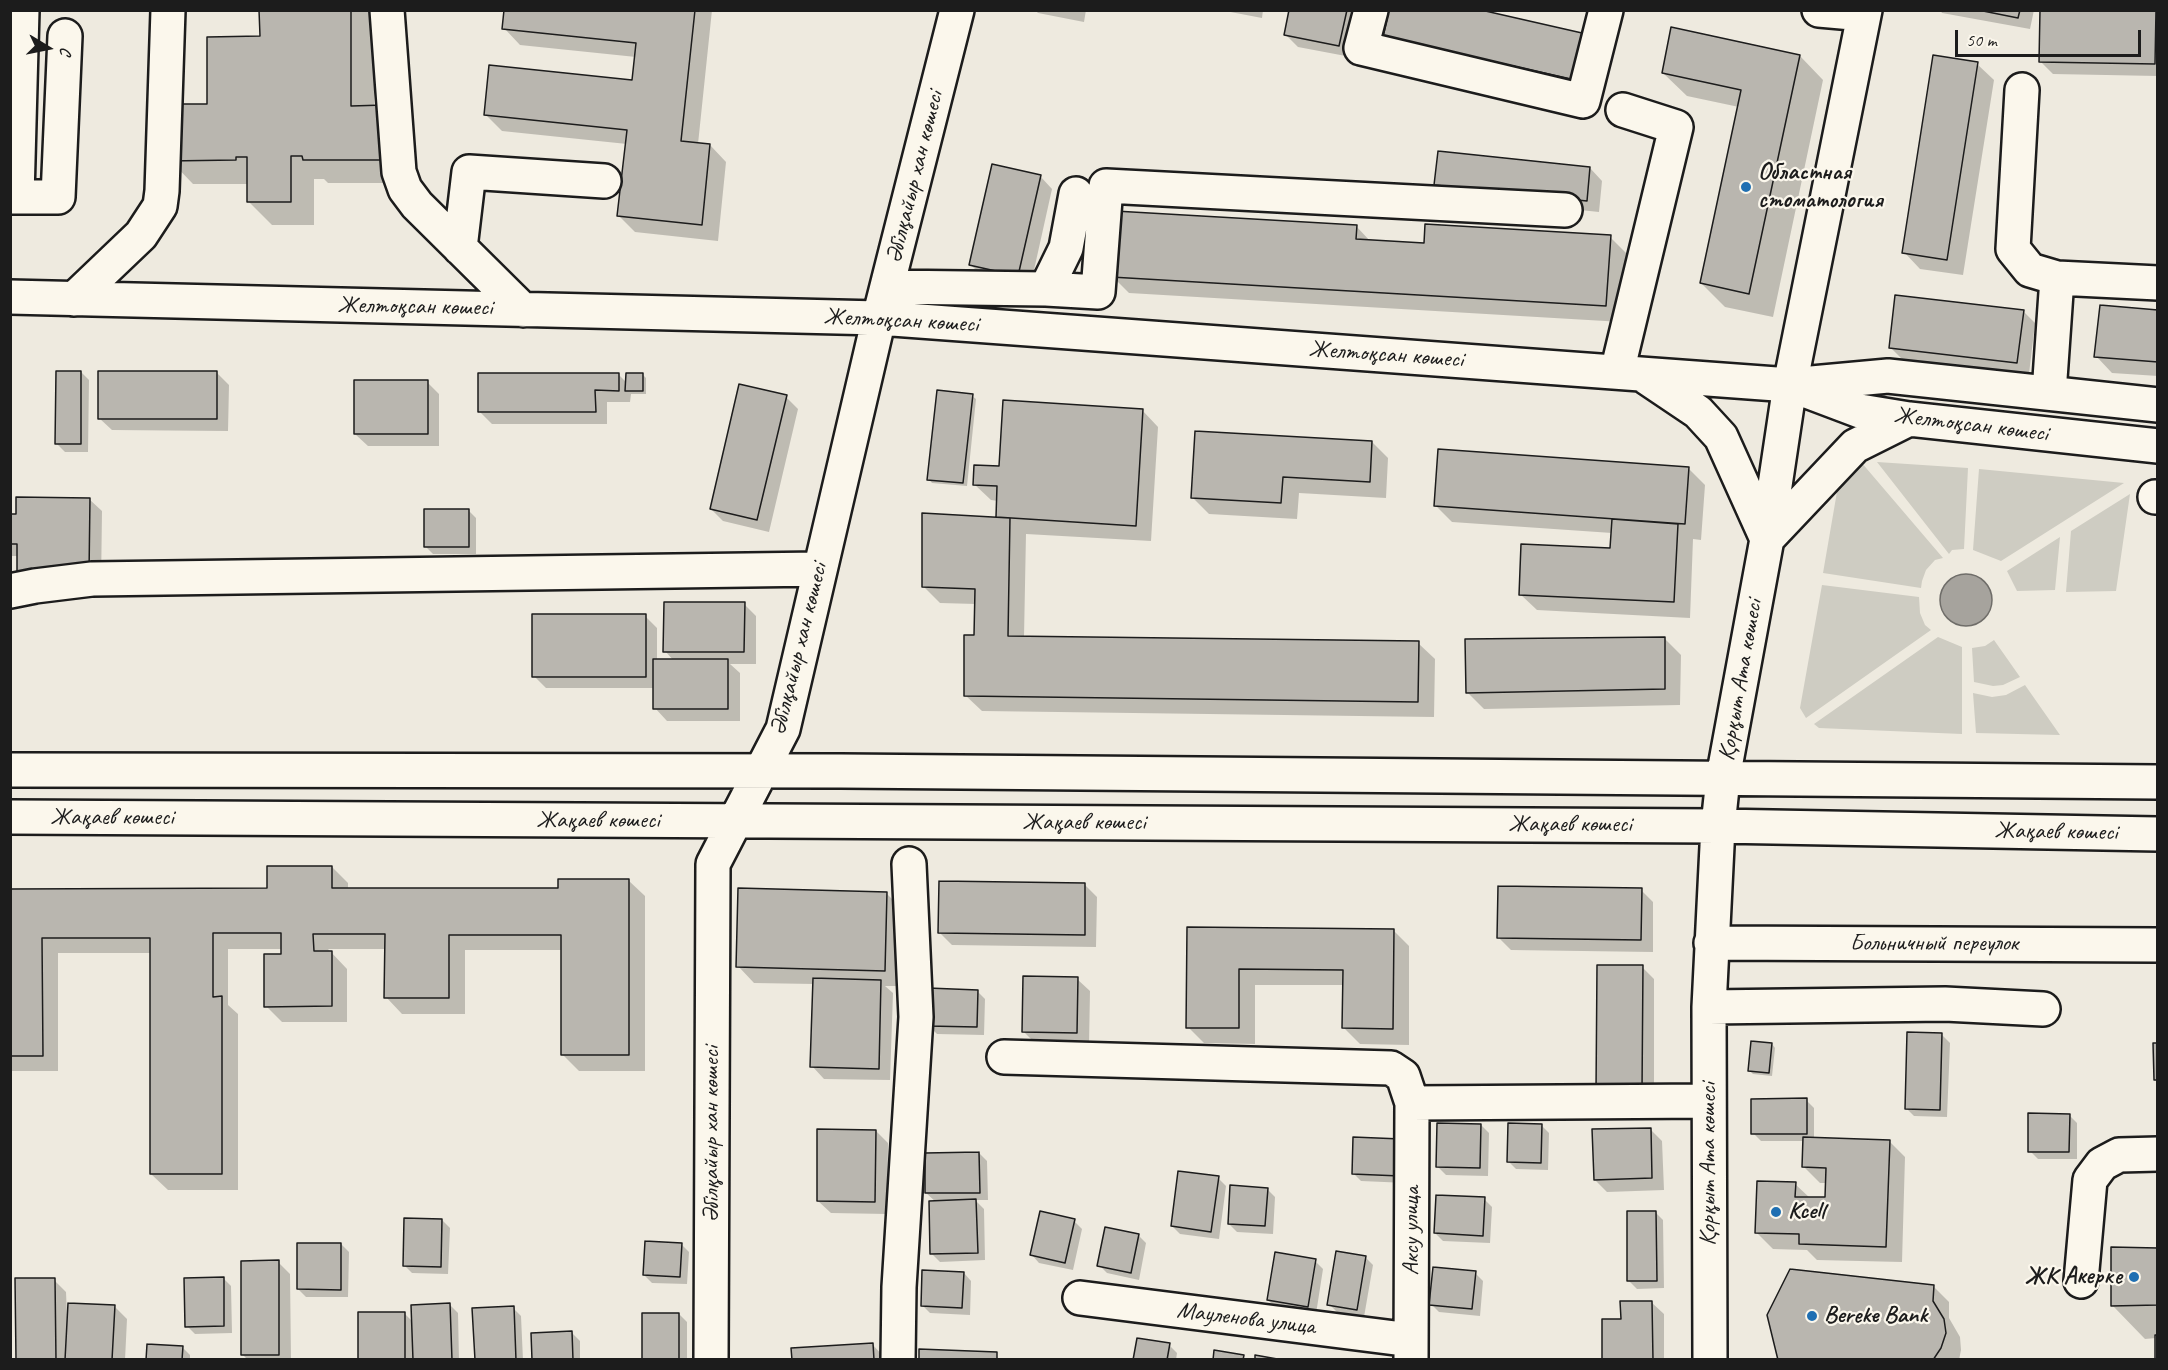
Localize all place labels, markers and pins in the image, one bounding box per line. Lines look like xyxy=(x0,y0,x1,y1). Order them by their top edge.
place label: Областная стоматология xyxy=(1758,159,1883,215)
marker: Областная стоматология xyxy=(1739,180,1753,194)
place label: Kcell xyxy=(1788,1198,1825,1226)
marker: Kcell xyxy=(1769,1205,1783,1219)
place label: ЖК Акерке xyxy=(2025,1263,2122,1291)
marker: ЖК Акерке xyxy=(2127,1270,2141,1284)
place label: Bereke Bank xyxy=(1824,1302,1927,1330)
marker: Bereke Bank xyxy=(1805,1309,1819,1323)

